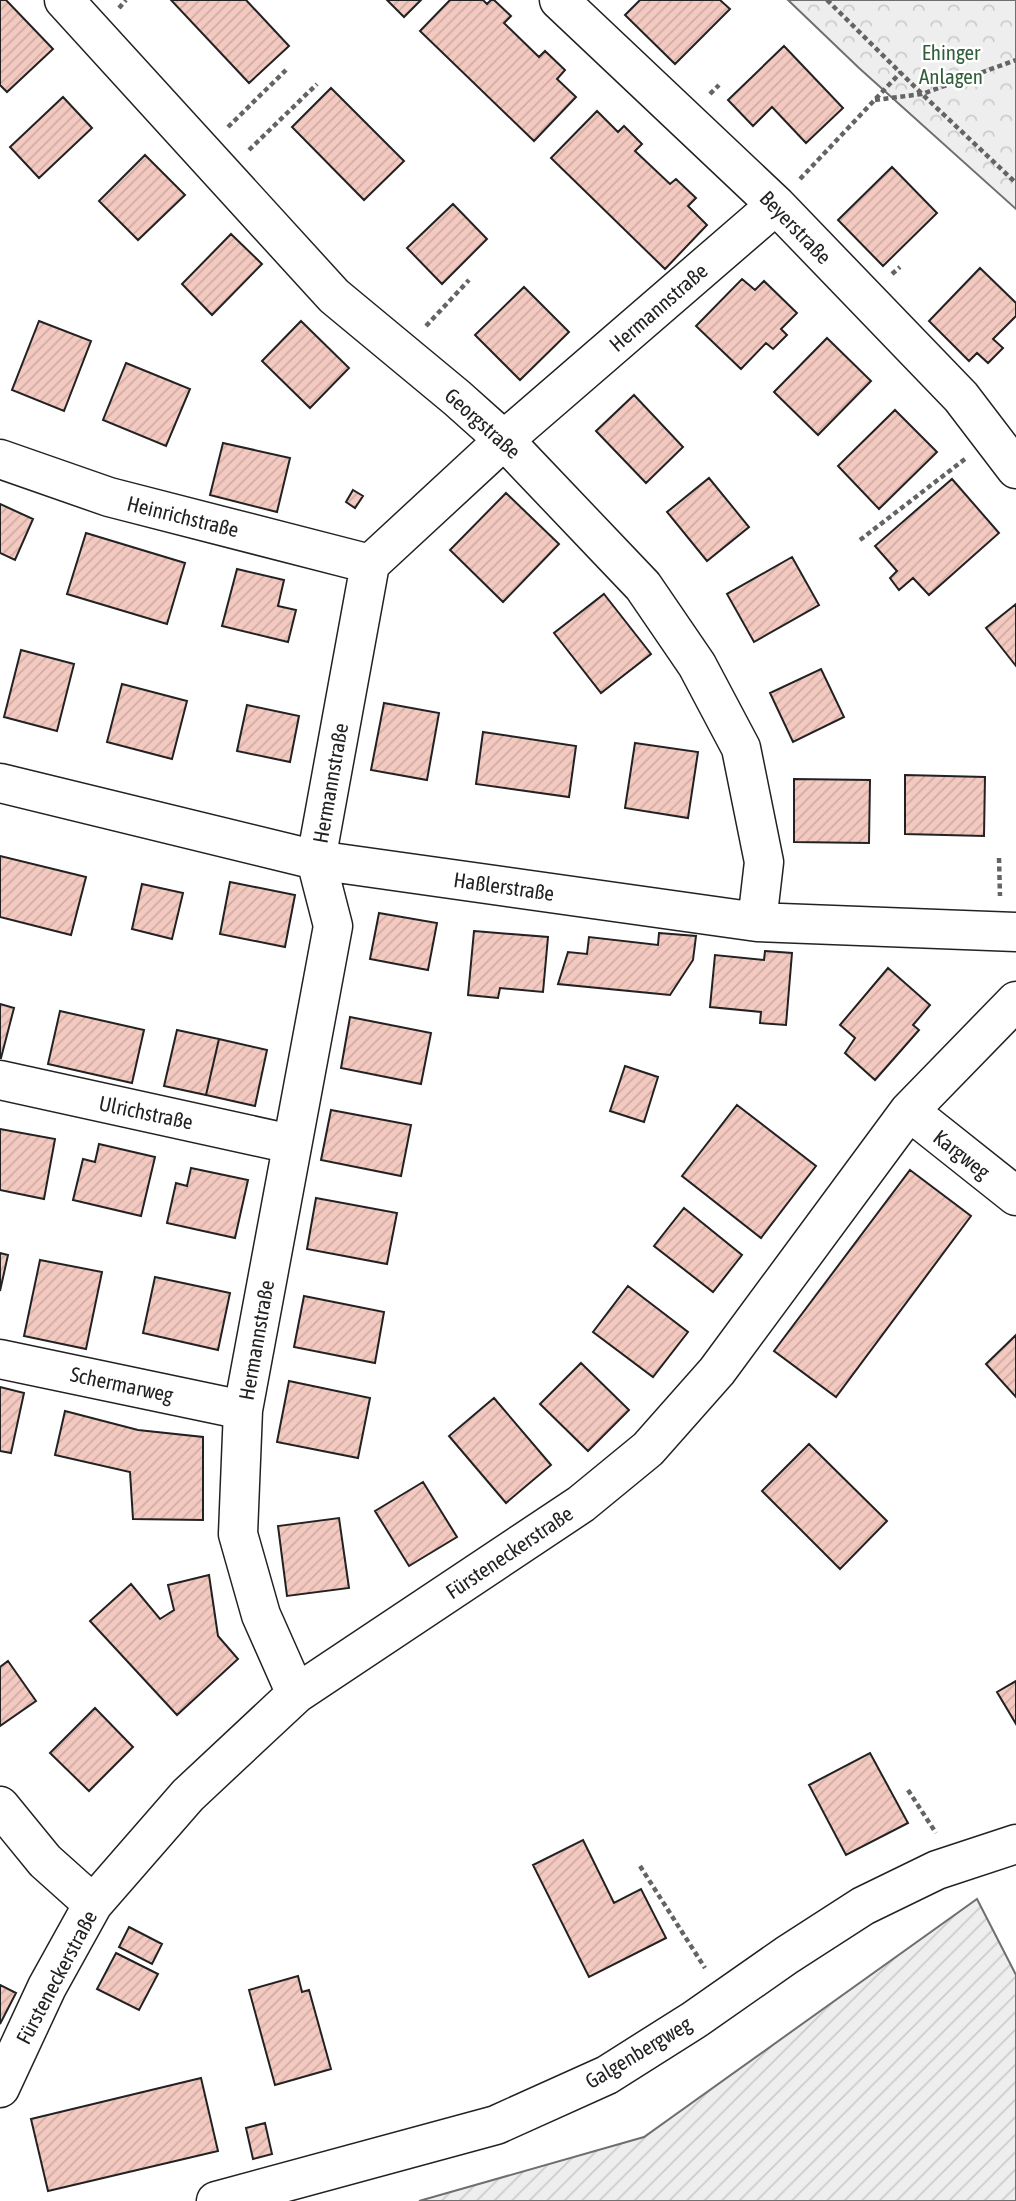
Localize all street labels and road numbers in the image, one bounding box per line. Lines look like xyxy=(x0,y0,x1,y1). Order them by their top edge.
street label: Beyerstraße xyxy=(755,186,837,268)
street label: Hermannstraße xyxy=(604,258,712,356)
street label: Georgstraße xyxy=(440,383,526,463)
street label: Heinrichstraße xyxy=(125,491,241,541)
street label: Hermannstraße xyxy=(308,721,352,845)
street label: Haßlerstraße xyxy=(452,867,556,905)
street label: Ulrichstraße xyxy=(97,1090,195,1134)
street label: Kargweg xyxy=(929,1124,995,1184)
street label: Hermannstraße xyxy=(234,1278,278,1402)
street label: Schermarweg xyxy=(68,1361,176,1407)
street label: Fürsteneckerstraße xyxy=(441,1501,577,1603)
street label: Fürsteneckerstraße xyxy=(11,1906,101,2048)
street label: Galgenbergweg xyxy=(581,2011,695,2093)

